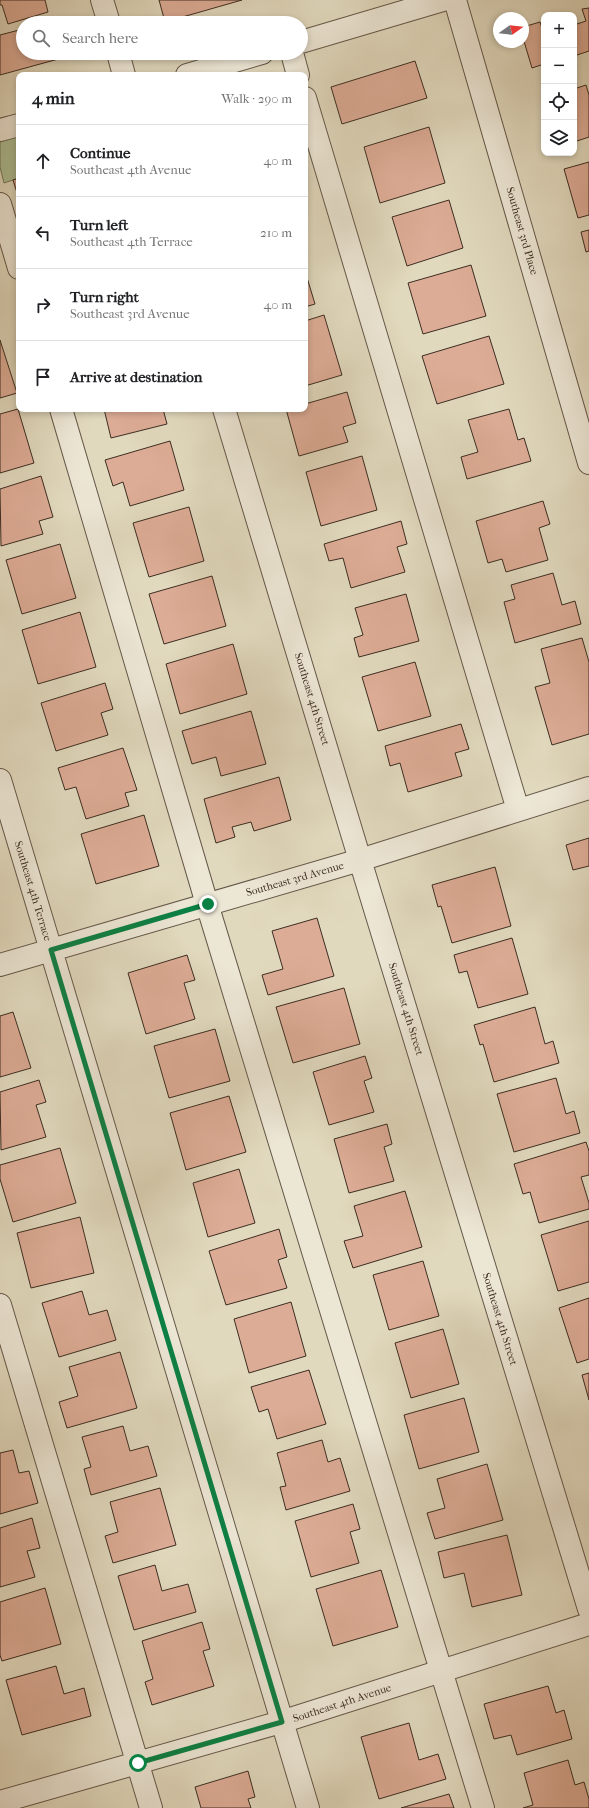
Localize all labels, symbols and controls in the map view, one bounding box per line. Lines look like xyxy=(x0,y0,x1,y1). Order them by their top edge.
north arrow xyxy=(493,12,529,48)
map controls xyxy=(541,12,577,156)
button: + xyxy=(541,12,577,48)
search box xyxy=(16,16,308,60)
icon: search xyxy=(30,27,52,49)
text: Search here xyxy=(62,29,138,47)
button: − xyxy=(541,48,577,84)
button: locate xyxy=(541,84,577,120)
text: 4 min xyxy=(32,88,75,108)
text: Walk · 290 m xyxy=(221,91,292,106)
button: layers xyxy=(541,120,577,156)
text: Continue xyxy=(70,144,130,162)
icon: ahead xyxy=(32,150,54,172)
text: 40 m xyxy=(264,153,292,168)
text: Southeast 4th Avenue xyxy=(70,162,191,177)
street label: Southeast 3rd Place xyxy=(503,186,541,277)
text: Turn left xyxy=(70,216,128,234)
icon: left xyxy=(32,222,54,244)
text: 210 m xyxy=(260,225,292,240)
text: Southeast 4th Terrace xyxy=(70,234,193,249)
text: Turn right xyxy=(70,288,139,306)
icon: right xyxy=(32,294,54,316)
text: 40 m xyxy=(264,297,292,312)
text: Southeast 3rd Avenue xyxy=(70,306,190,321)
icon: arrive xyxy=(32,366,54,388)
text: Arrive at destination xyxy=(70,368,202,386)
street label: Southeast 4th Street xyxy=(292,651,332,747)
street label: Southeast 4th Terrace xyxy=(12,839,55,943)
street label: Southeast 3rd Avenue xyxy=(245,859,346,899)
route end xyxy=(199,895,217,913)
street label: Southeast 4th Street xyxy=(386,961,426,1057)
street label: Southeast 4th Street xyxy=(480,1271,520,1367)
street label: Southeast 4th Avenue xyxy=(291,1681,393,1725)
route start xyxy=(129,1754,147,1772)

